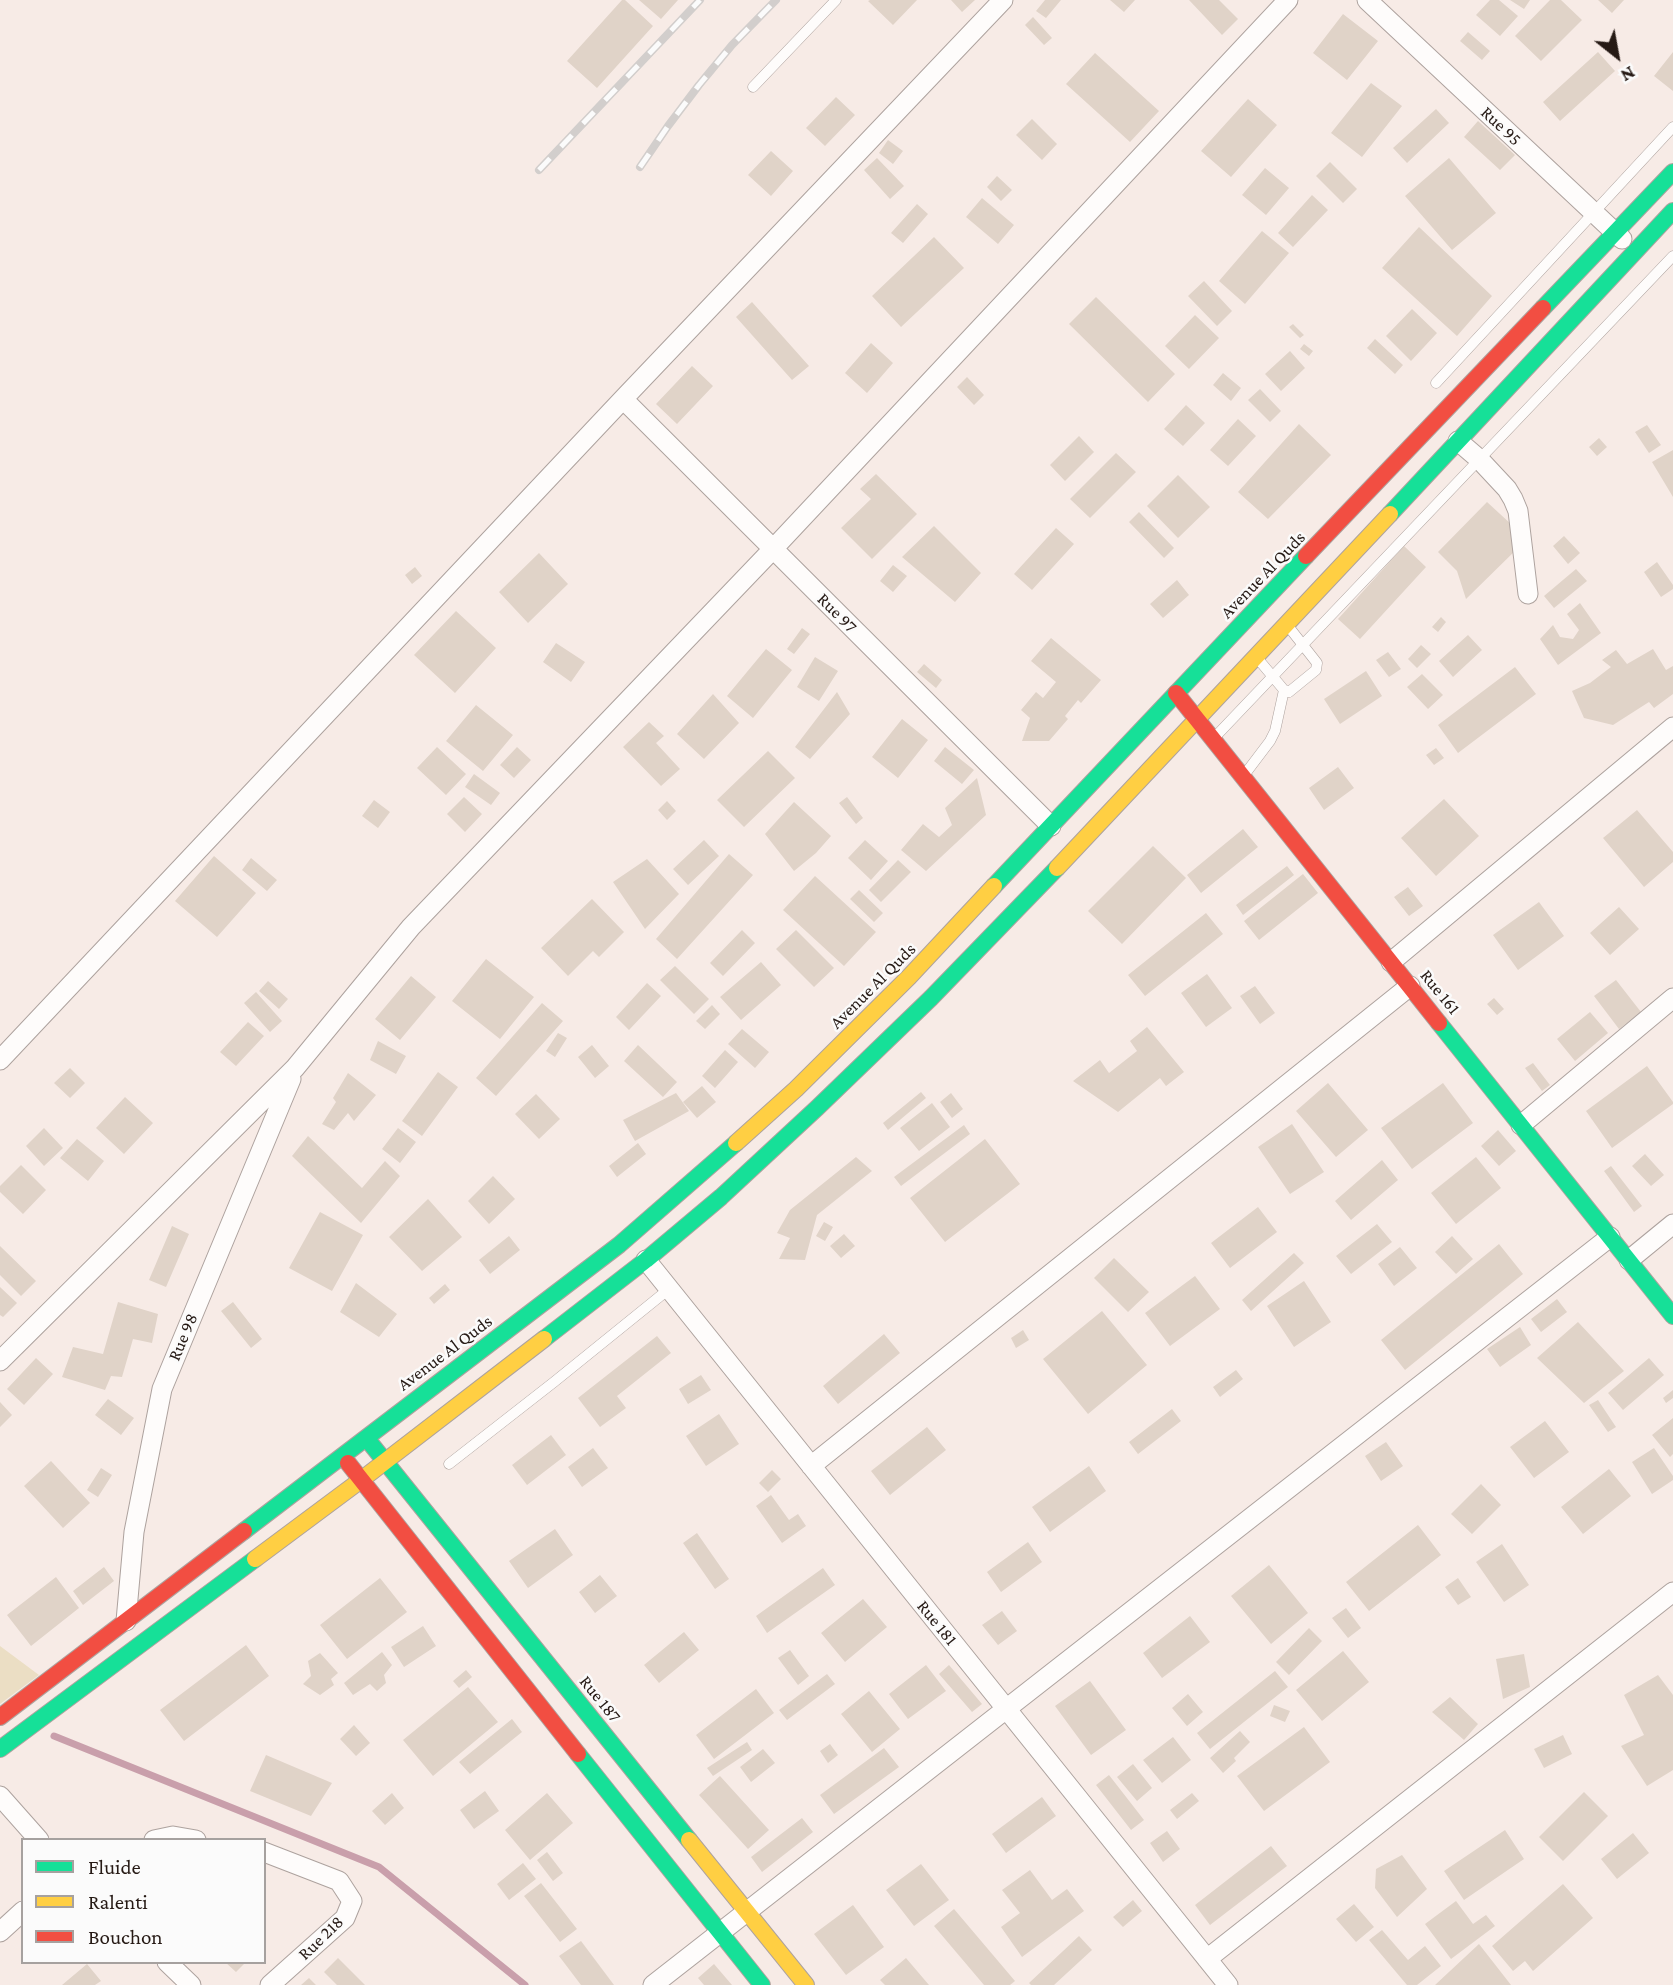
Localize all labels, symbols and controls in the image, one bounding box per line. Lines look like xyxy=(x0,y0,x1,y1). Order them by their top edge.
north arrow xyxy=(1582,21,1652,91)
text: N xyxy=(1617,62,1639,87)
street label: Rue 95 xyxy=(1476,102,1526,150)
street label: Avenue Al Quds xyxy=(1216,527,1310,623)
street label: Rue 97 xyxy=(813,589,861,637)
street label: Avenue Al Quds xyxy=(825,938,921,1034)
street label: Rue 161 xyxy=(1415,965,1465,1019)
street label: Rue 98 xyxy=(163,1310,203,1364)
street label: Avenue Al Quds xyxy=(393,1310,497,1396)
street label: Rue 181 xyxy=(912,1596,962,1650)
street label: Rue 187 xyxy=(575,1671,625,1727)
legend xyxy=(21,1838,266,1964)
text: Fluide xyxy=(88,1855,141,1879)
text: Ralenti xyxy=(88,1890,148,1914)
street label: Rue 218 xyxy=(294,1911,348,1965)
text: Bouchon xyxy=(88,1925,163,1949)

